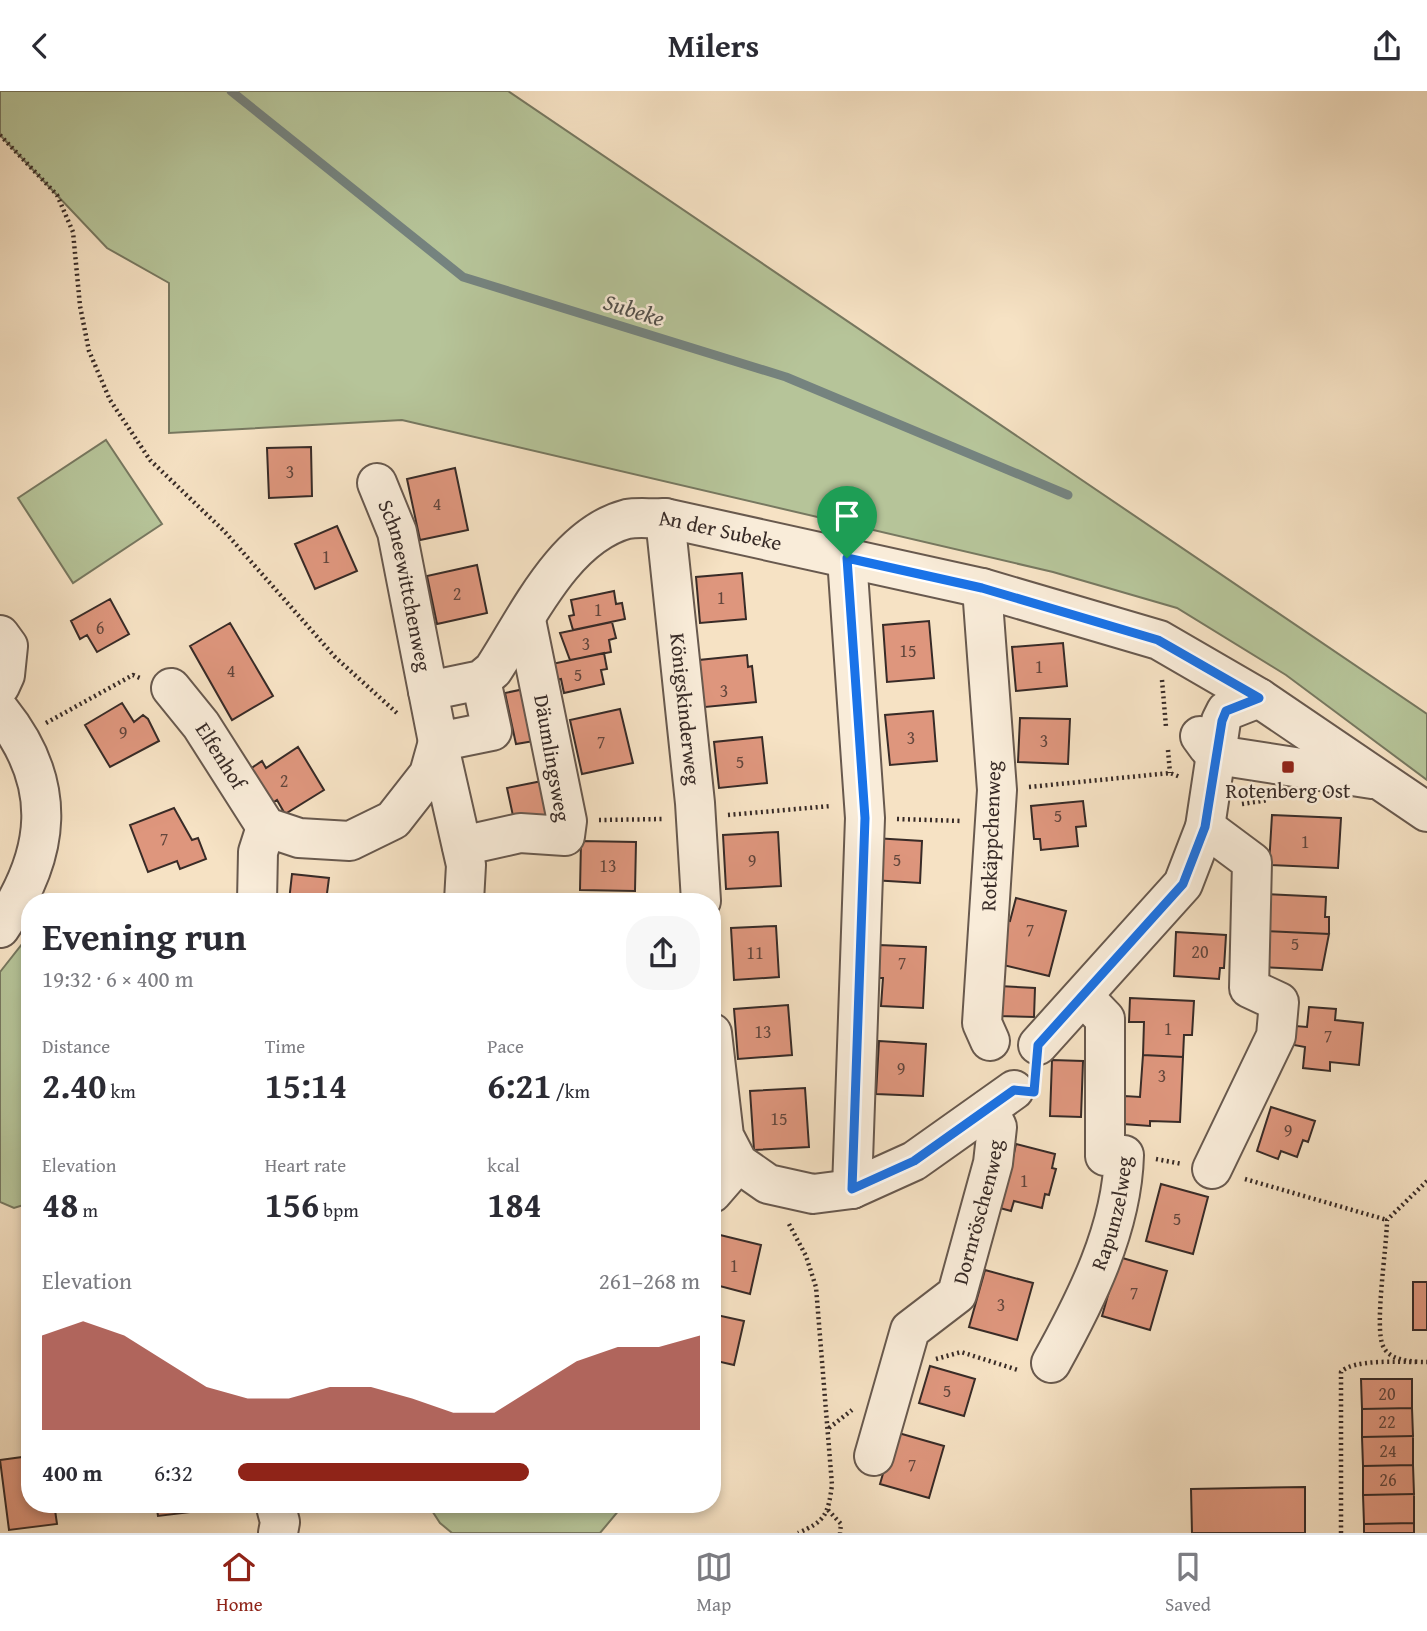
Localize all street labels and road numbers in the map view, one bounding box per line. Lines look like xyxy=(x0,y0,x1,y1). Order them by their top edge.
street label: Schneewittchenweg xyxy=(370,495,440,675)
street label: An der Subeke xyxy=(657,502,785,558)
street label: Königskinderweg xyxy=(662,631,709,787)
street label: Däumlingsweg xyxy=(526,692,579,824)
street label: Elfenhof xyxy=(188,716,255,797)
street label: Rotkäppchenweg xyxy=(972,760,1009,912)
street label: Dornröschenweg xyxy=(944,1137,1011,1288)
street label: Rapunzelweg xyxy=(1083,1155,1139,1275)

